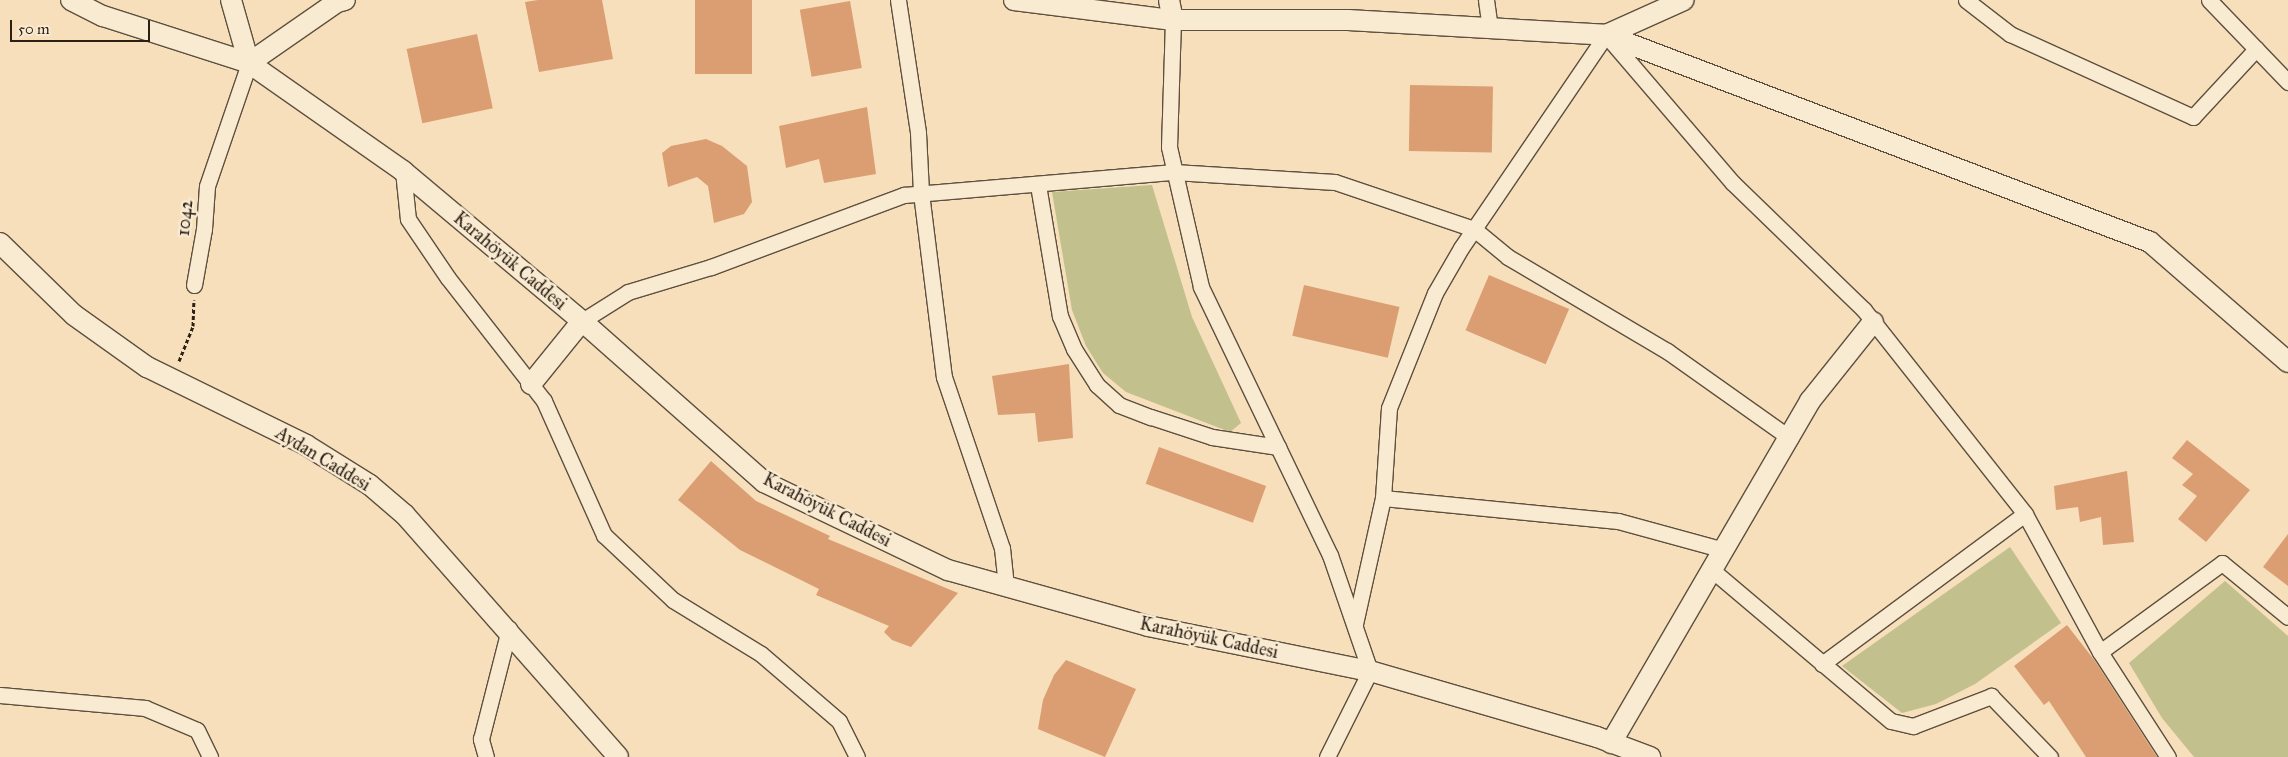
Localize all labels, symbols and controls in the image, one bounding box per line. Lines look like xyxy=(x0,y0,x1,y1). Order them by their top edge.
scale bar xyxy=(12,10,152,42)
text: 50 m xyxy=(18,20,50,38)
street label: 1042 xyxy=(172,199,198,237)
street label: Karahöyük Caddesi xyxy=(449,207,571,315)
street label: Aydan Caddesi xyxy=(272,422,374,496)
street label: Karahöyük Caddesi xyxy=(759,468,895,552)
street label: Karahöyük Caddesi xyxy=(1138,613,1280,663)

